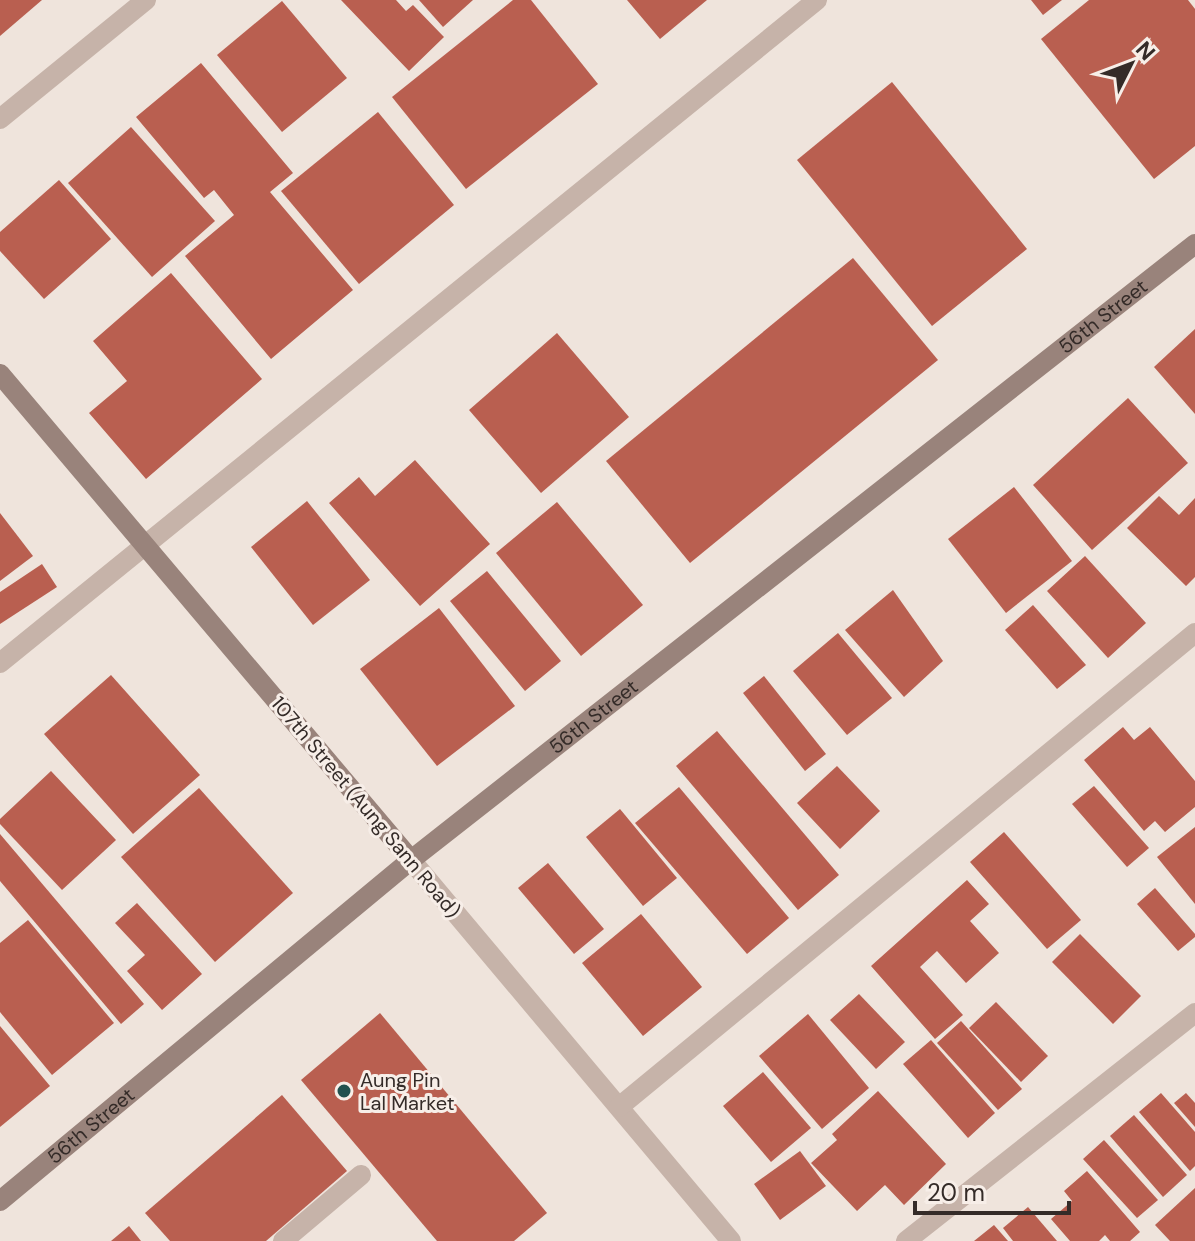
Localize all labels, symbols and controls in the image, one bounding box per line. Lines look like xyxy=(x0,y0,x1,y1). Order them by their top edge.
north arrow xyxy=(1091,24,1171,104)
text: N xyxy=(1129,35,1162,67)
street label: 56th Street xyxy=(1053,273,1153,359)
street label: 56th Street xyxy=(544,674,643,760)
street label: 107th Street (Aung Sann Road) xyxy=(266,691,466,923)
place label: Aung Pin Lal Market xyxy=(360,1067,455,1116)
street label: 56th Street xyxy=(42,1082,140,1170)
marker: Aung Pin Lal Market xyxy=(335,1082,353,1100)
scale bar xyxy=(915,1165,1069,1215)
text: 20 m xyxy=(927,1177,985,1208)

